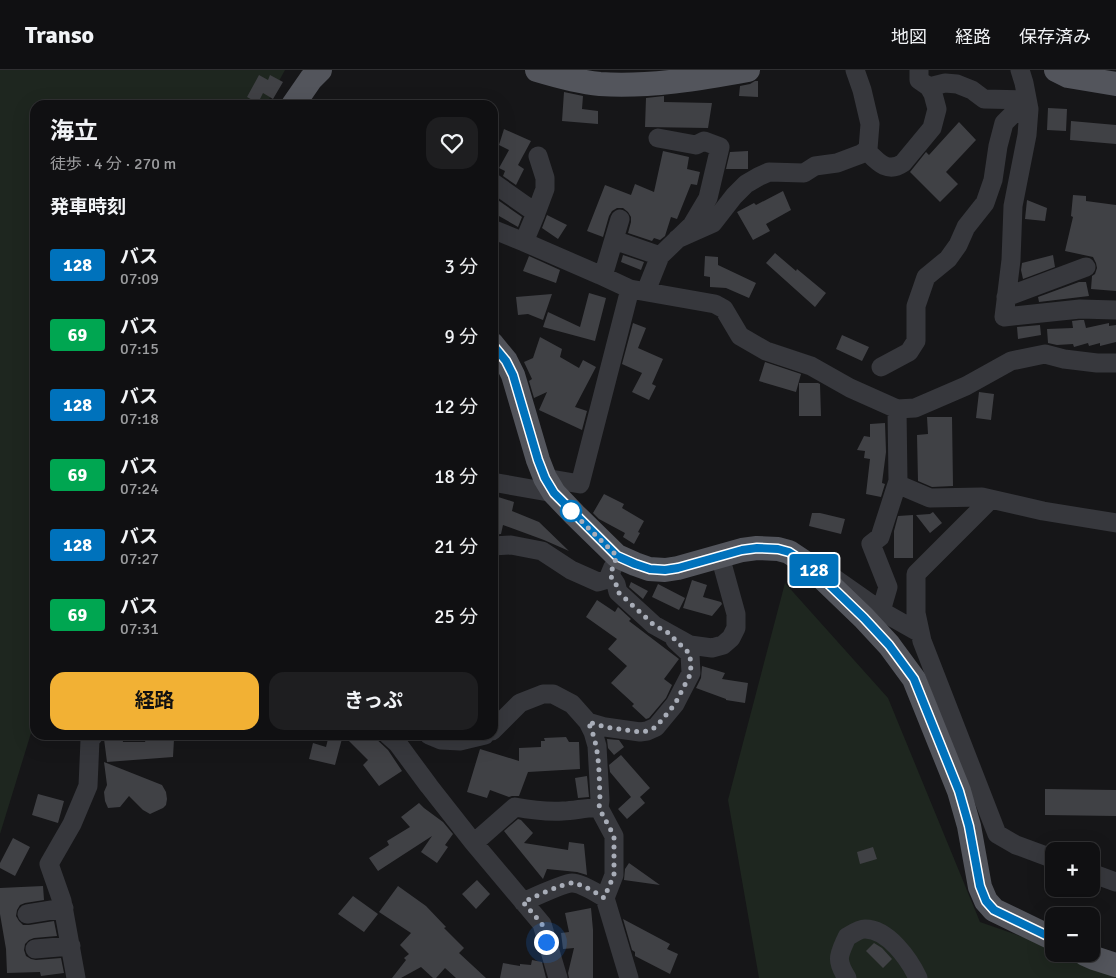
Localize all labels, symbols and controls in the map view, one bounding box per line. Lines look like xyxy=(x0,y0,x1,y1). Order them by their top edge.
text: Transo xyxy=(25,20,94,50)
text: 地図 xyxy=(891,26,927,48)
text: 経路 xyxy=(955,26,991,48)
text: 保存済み xyxy=(1019,26,1091,48)
text: 海立 xyxy=(50,116,98,146)
button: heart xyxy=(426,117,478,169)
text: 徒歩 · 4 分 · 270 m xyxy=(50,154,176,174)
text: 発車時刻 xyxy=(50,195,126,219)
text: バス xyxy=(120,245,158,269)
text: 128 xyxy=(63,254,92,276)
text: 3 分 xyxy=(445,255,478,279)
text: 07:09 xyxy=(120,269,159,289)
text: バス xyxy=(120,315,158,339)
text: 69 xyxy=(68,324,87,346)
text: 9 分 xyxy=(445,325,478,349)
text: 07:15 xyxy=(120,339,159,359)
text: バス xyxy=(120,385,158,409)
text: 128 xyxy=(63,394,92,416)
text: 12 分 xyxy=(434,395,478,419)
text: 07:18 xyxy=(120,409,159,429)
text: バス xyxy=(120,455,158,479)
text: 69 xyxy=(68,464,87,486)
text: 18 分 xyxy=(434,465,478,489)
text: 07:24 xyxy=(120,479,159,499)
unlabelled marker xyxy=(560,500,582,522)
text: バス xyxy=(120,525,158,549)
text: 128 xyxy=(63,534,92,556)
text: 21 分 xyxy=(434,535,478,559)
text: 07:27 xyxy=(120,549,159,569)
line badge: 128 xyxy=(785,554,843,586)
text: 128 xyxy=(799,559,829,581)
text: バス xyxy=(120,595,158,619)
text: 69 xyxy=(68,604,87,626)
text: 25 分 xyxy=(434,605,478,629)
text: 07:31 xyxy=(120,619,159,639)
button: 経路 xyxy=(50,672,259,730)
button: きっぷ xyxy=(269,672,478,730)
map controls xyxy=(1045,842,1100,962)
button: + xyxy=(1045,842,1100,897)
button: − xyxy=(1045,907,1100,962)
your location xyxy=(534,930,559,955)

